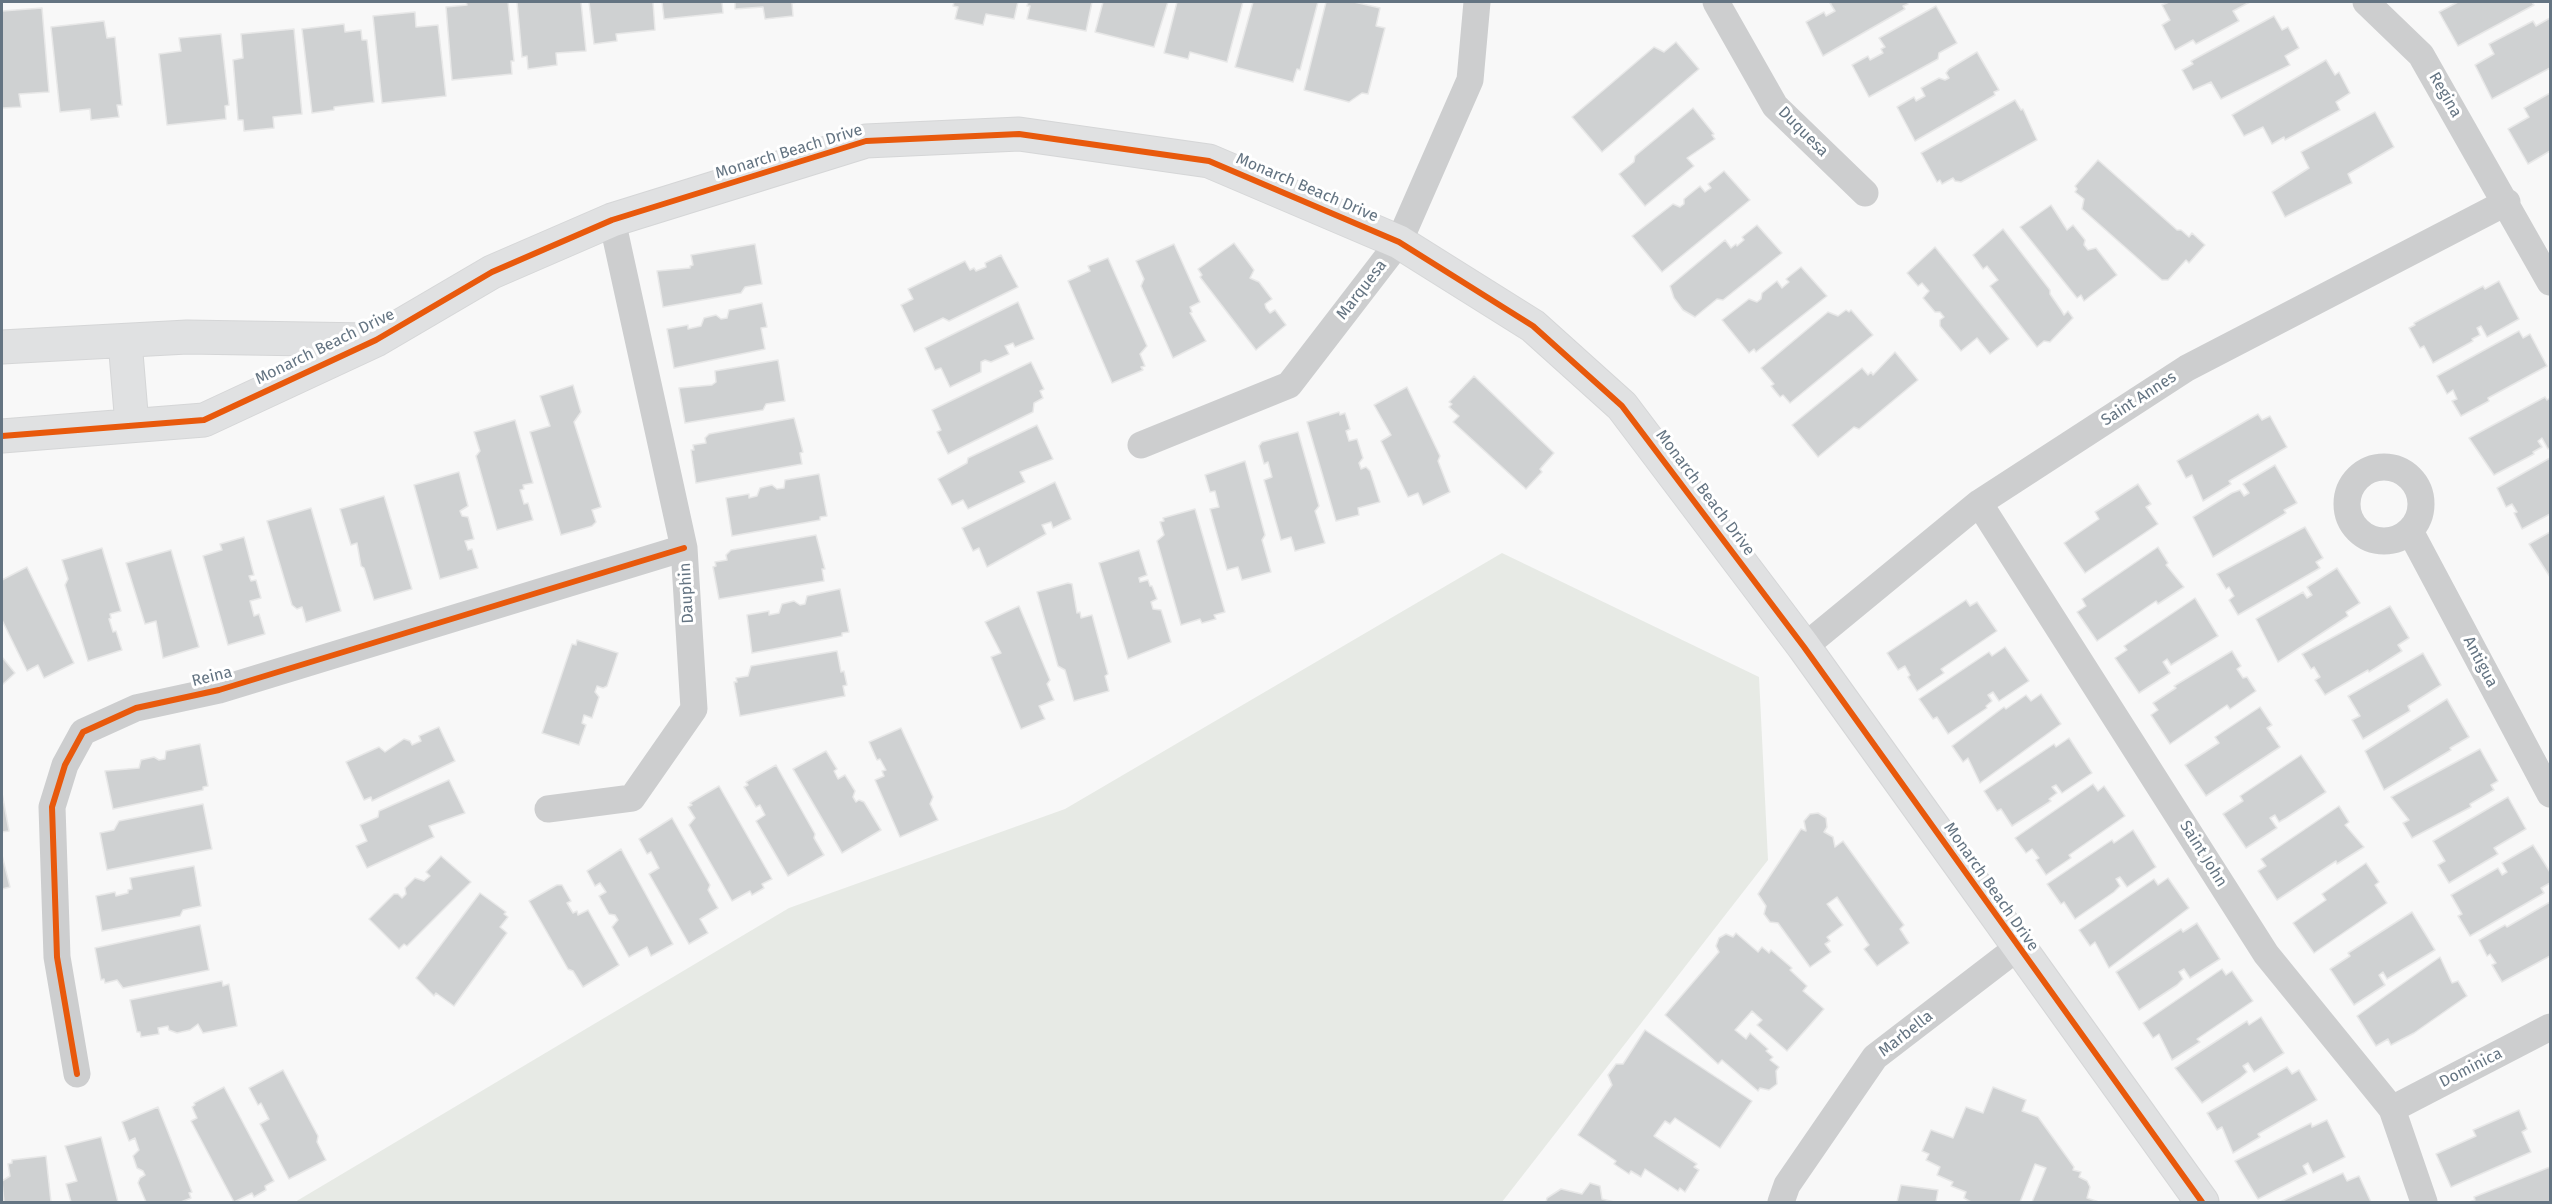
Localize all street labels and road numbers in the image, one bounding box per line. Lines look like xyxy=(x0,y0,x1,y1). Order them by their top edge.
street label: Regina xyxy=(2424,69,2466,121)
street label: Duquesa xyxy=(1774,103,1832,161)
street label: Monarch Beach Drive xyxy=(713,121,865,183)
street label: Monarch Beach Drive xyxy=(1233,149,1381,227)
street label: Marquesa xyxy=(1333,256,1391,324)
street label: Monarch Beach Drive xyxy=(252,305,398,389)
street label: Saint Annes xyxy=(2098,368,2180,430)
street label: Monarch Beach Drive xyxy=(1651,426,1759,560)
street label: Dauphin xyxy=(676,562,698,624)
street label: Antigua xyxy=(2459,633,2501,691)
street label: Reina xyxy=(190,663,234,691)
street label: Saint John xyxy=(2175,817,2231,891)
street label: Monarch Beach Drive xyxy=(1939,819,2043,955)
street label: Marbella xyxy=(1875,1007,1937,1061)
street label: Dominica xyxy=(2436,1044,2506,1092)

